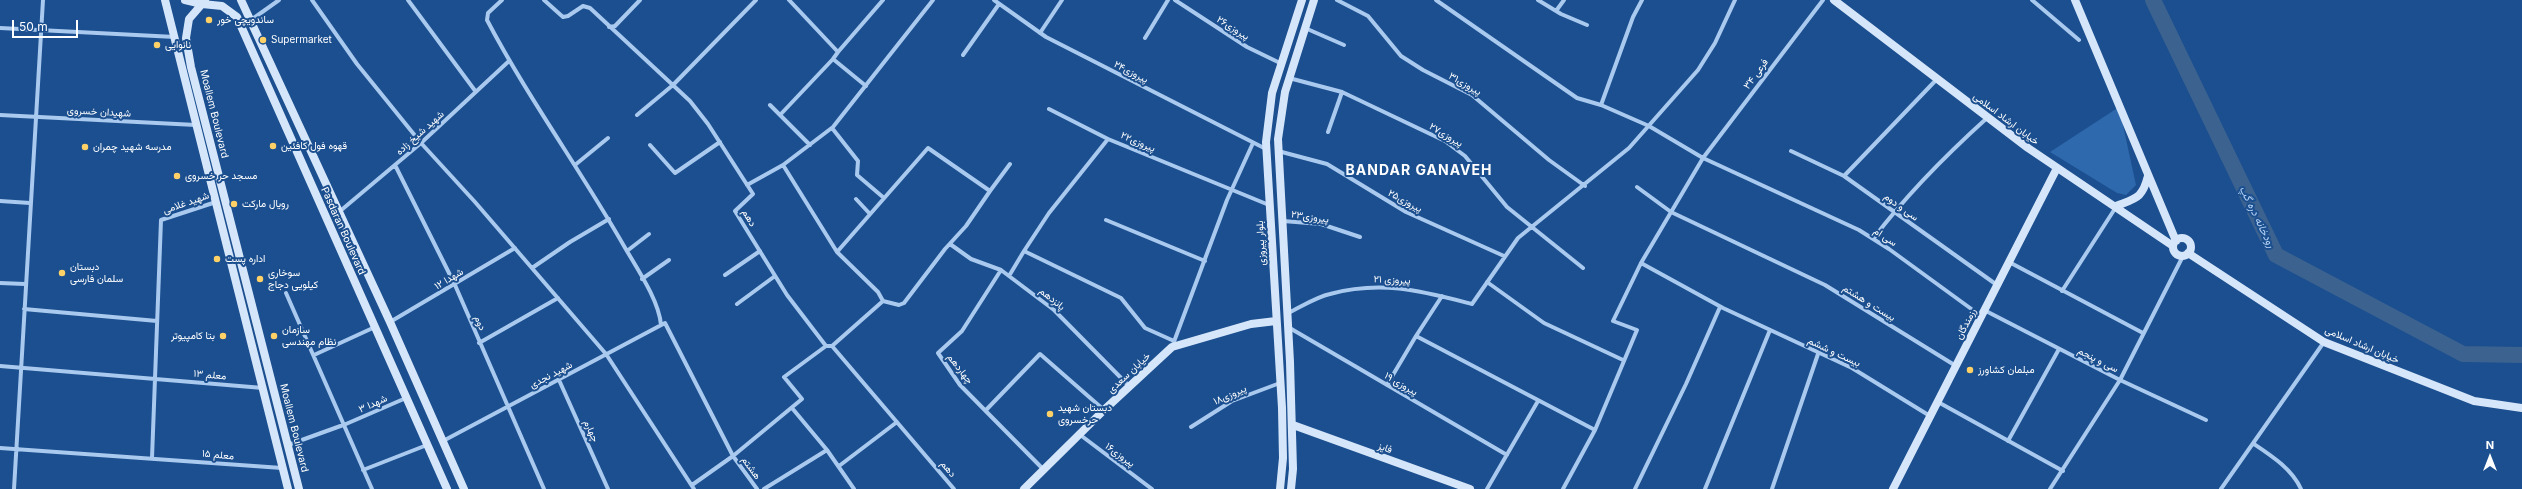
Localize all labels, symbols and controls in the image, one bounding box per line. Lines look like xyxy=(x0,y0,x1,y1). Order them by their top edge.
scale bar xyxy=(14,12,80,38)
street label: پیروزی۲۶ xyxy=(1214,13,1252,43)
place label: ساندویچی خور xyxy=(217,14,274,26)
marker: ساندویچی خور xyxy=(204,15,214,25)
text: 50 m xyxy=(19,19,48,34)
place label: Supermarket xyxy=(271,34,332,46)
marker: Supermarket xyxy=(258,35,268,45)
place label: نانوایی xyxy=(165,39,191,51)
marker: نانوایی xyxy=(152,40,162,50)
street label: فرعی ۳۴ xyxy=(1741,57,1771,91)
street label: پیروزی۲۴ xyxy=(1112,58,1150,86)
street label: Moallem Boulevard xyxy=(197,69,231,159)
street label: پیروزی۳۱ xyxy=(1447,70,1483,98)
street label: خیابان ارشاد اسلامی xyxy=(1971,90,2041,148)
street label: شهیدان خسروی xyxy=(67,104,131,120)
street label: شهید شیخ زاده xyxy=(393,108,447,158)
street label: پیروزی۲۷ xyxy=(1427,121,1465,149)
street label: پیروزی۲۲ xyxy=(1119,129,1157,155)
place label: قهوه فول کافئین xyxy=(281,140,347,152)
place label: مدرسه شهید چمران xyxy=(93,141,171,153)
marker: قهوه فول کافئین xyxy=(268,141,278,151)
marker: مدرسه شهید چمران xyxy=(80,142,90,152)
district label: BANDAR GANAVEH xyxy=(1346,163,1492,179)
place label: مسجد حر خسروی xyxy=(185,170,257,182)
marker: مسجد حر خسروی xyxy=(172,171,182,181)
water label: رودخانه دره گپ xyxy=(2236,184,2278,250)
street label: Pasdaran Boulevard xyxy=(318,185,368,277)
street label: پیروزی۲۵ xyxy=(1386,187,1424,215)
street label: شهید غلامی xyxy=(161,190,211,216)
street label: سی و دوم xyxy=(1881,191,1921,223)
place label: رویال مارکت xyxy=(242,198,289,210)
marker: رویال مارکت xyxy=(229,199,239,209)
street label: دهم xyxy=(739,207,759,229)
street label: پیروزی۲۳ xyxy=(1290,208,1330,226)
street label: بلوار پیروزی xyxy=(1254,220,1268,266)
street label: سی ام xyxy=(1871,225,1899,249)
place label: اداره پست xyxy=(225,253,265,265)
marker: اداره پست xyxy=(212,254,222,264)
place label: دبستان سلمان فارسی xyxy=(70,261,123,284)
street label: شهدا ۱۲ xyxy=(432,266,466,292)
place label: سوخاری کیلویی دجاج xyxy=(268,267,318,290)
marker: دبستان سلمان فارسی xyxy=(57,268,67,278)
street label: پیروزی ۲۱ xyxy=(1373,273,1411,287)
marker: سوخاری کیلویی دجاج xyxy=(255,274,265,284)
street label: بیست و هشتم xyxy=(1841,282,1897,324)
street label: پانزدهم xyxy=(1037,285,1067,313)
street label: رزمندگان xyxy=(1953,306,1979,342)
street label: دوم xyxy=(472,314,488,332)
place label: سازمان نظام مهندسی xyxy=(282,324,336,348)
street label: خیابان ارشاد اسلامی xyxy=(2323,324,2401,366)
place label: بتا کامپیوتر xyxy=(171,330,215,342)
marker: بتا کامپیوتر xyxy=(218,331,228,341)
marker: سازمان نظام مهندسی xyxy=(269,331,279,341)
street label: بیست و ششم xyxy=(1806,335,1862,369)
street label: سی و پنجم xyxy=(2076,345,2120,375)
street label: خیابان سعدی xyxy=(1105,350,1153,396)
street label: چهاردهم xyxy=(944,352,976,386)
street label: شهید نجدی xyxy=(528,359,574,391)
place label: مبلمان کشاورز xyxy=(1978,364,2035,376)
marker: مبلمان کشاورز xyxy=(1965,365,1975,375)
street label: معلم ۱۳ xyxy=(193,368,227,382)
street label: پیروزی ۱۹ xyxy=(1382,370,1420,398)
street label: پیروزی۱۸ xyxy=(1212,382,1248,408)
street label: Moallem Boulevard xyxy=(277,383,311,473)
street label: شهدا ۳ xyxy=(357,392,389,416)
place label: دبستان شهید حرخسروی xyxy=(1058,402,1112,426)
marker: دبستان شهید حرخسروی xyxy=(1045,409,1055,419)
street label: چهارم xyxy=(581,418,601,444)
north arrow xyxy=(2470,437,2510,477)
text: N xyxy=(2486,438,2494,452)
street label: پیروزی۱۶ xyxy=(1103,440,1137,470)
street label: فایز xyxy=(1376,440,1394,456)
street label: معلم ۱۵ xyxy=(201,448,235,462)
street label: هشتم xyxy=(739,454,763,482)
street label: دهم xyxy=(938,458,958,480)

